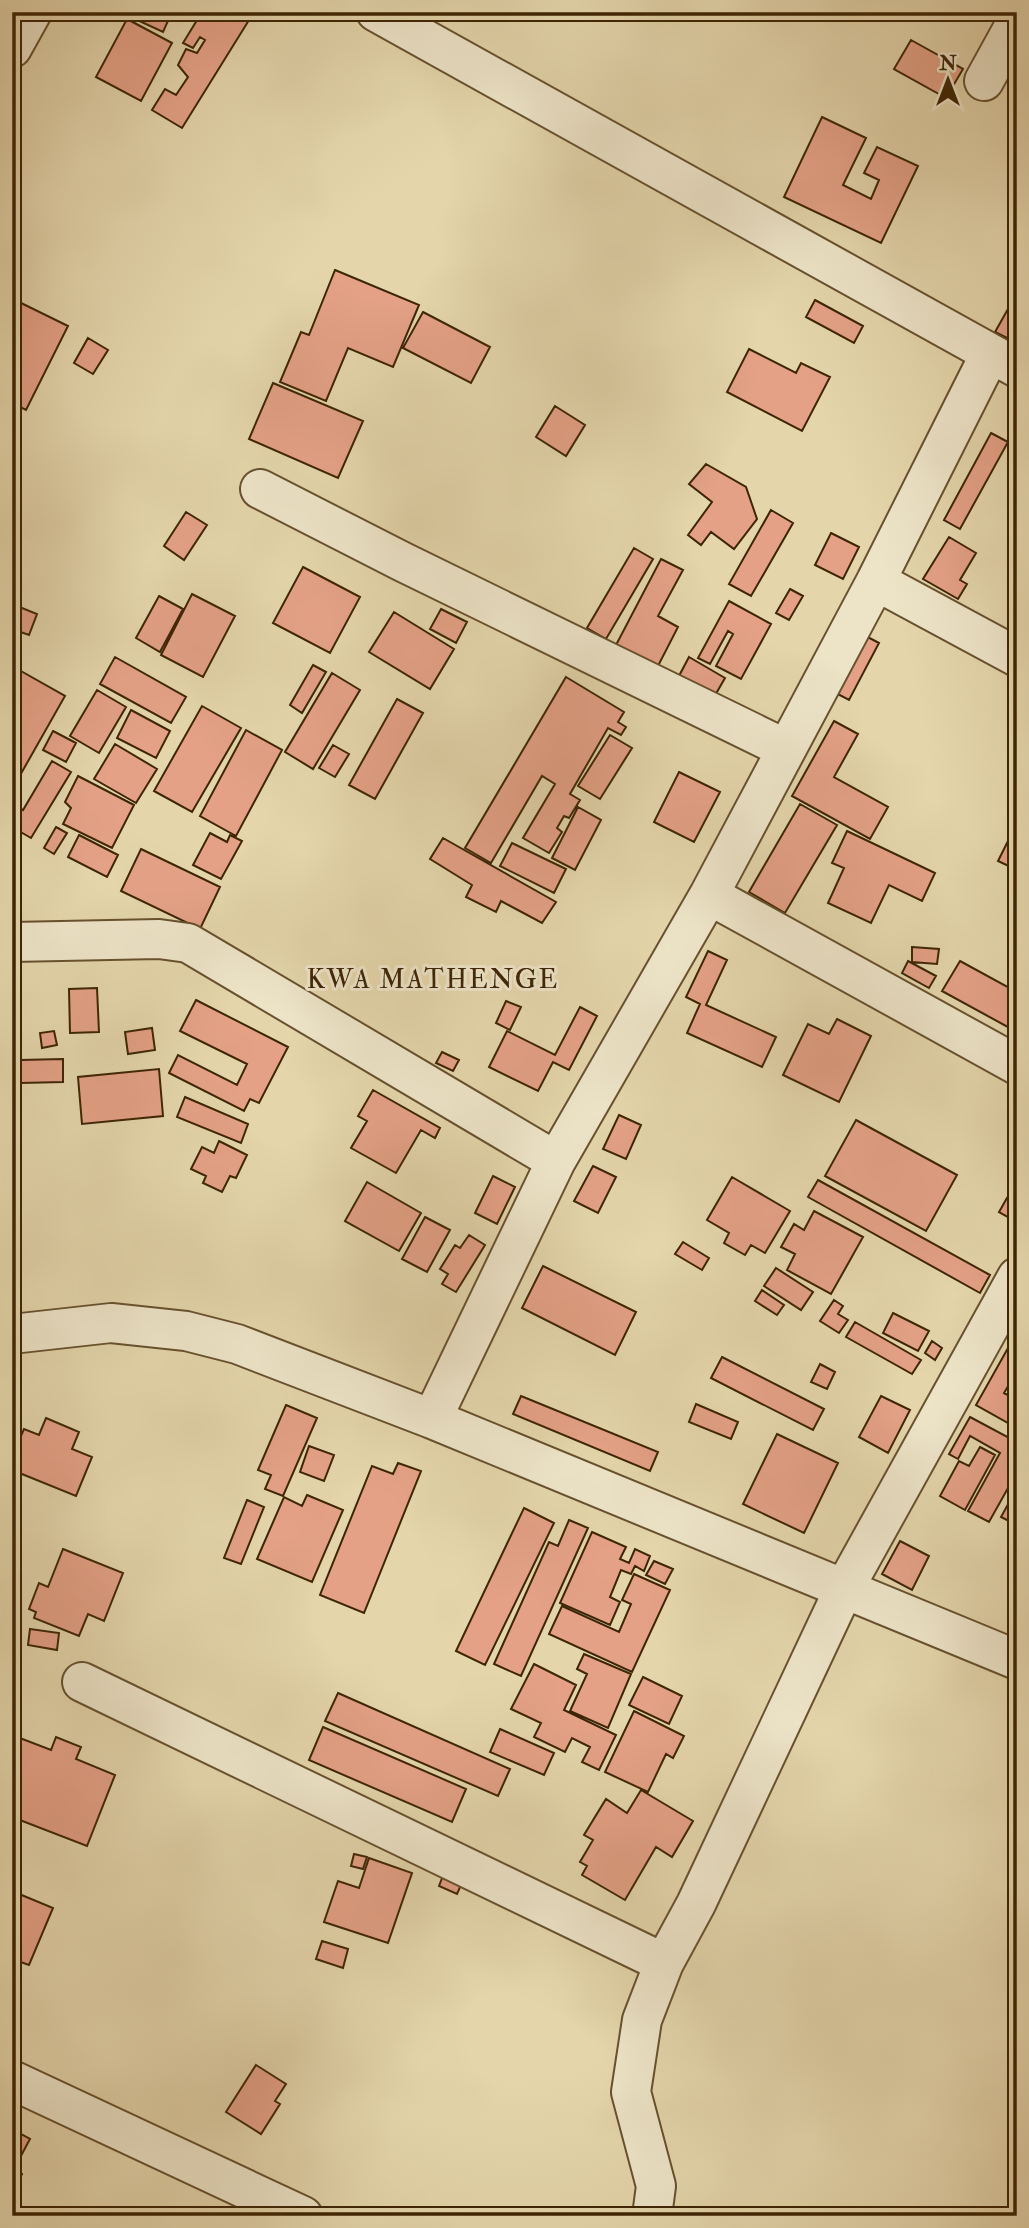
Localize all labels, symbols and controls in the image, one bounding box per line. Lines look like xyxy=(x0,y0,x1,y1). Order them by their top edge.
north arrow xyxy=(914,46,984,116)
text: N xyxy=(938,52,957,76)
district label: KWA MATHENGE xyxy=(307,964,559,996)

